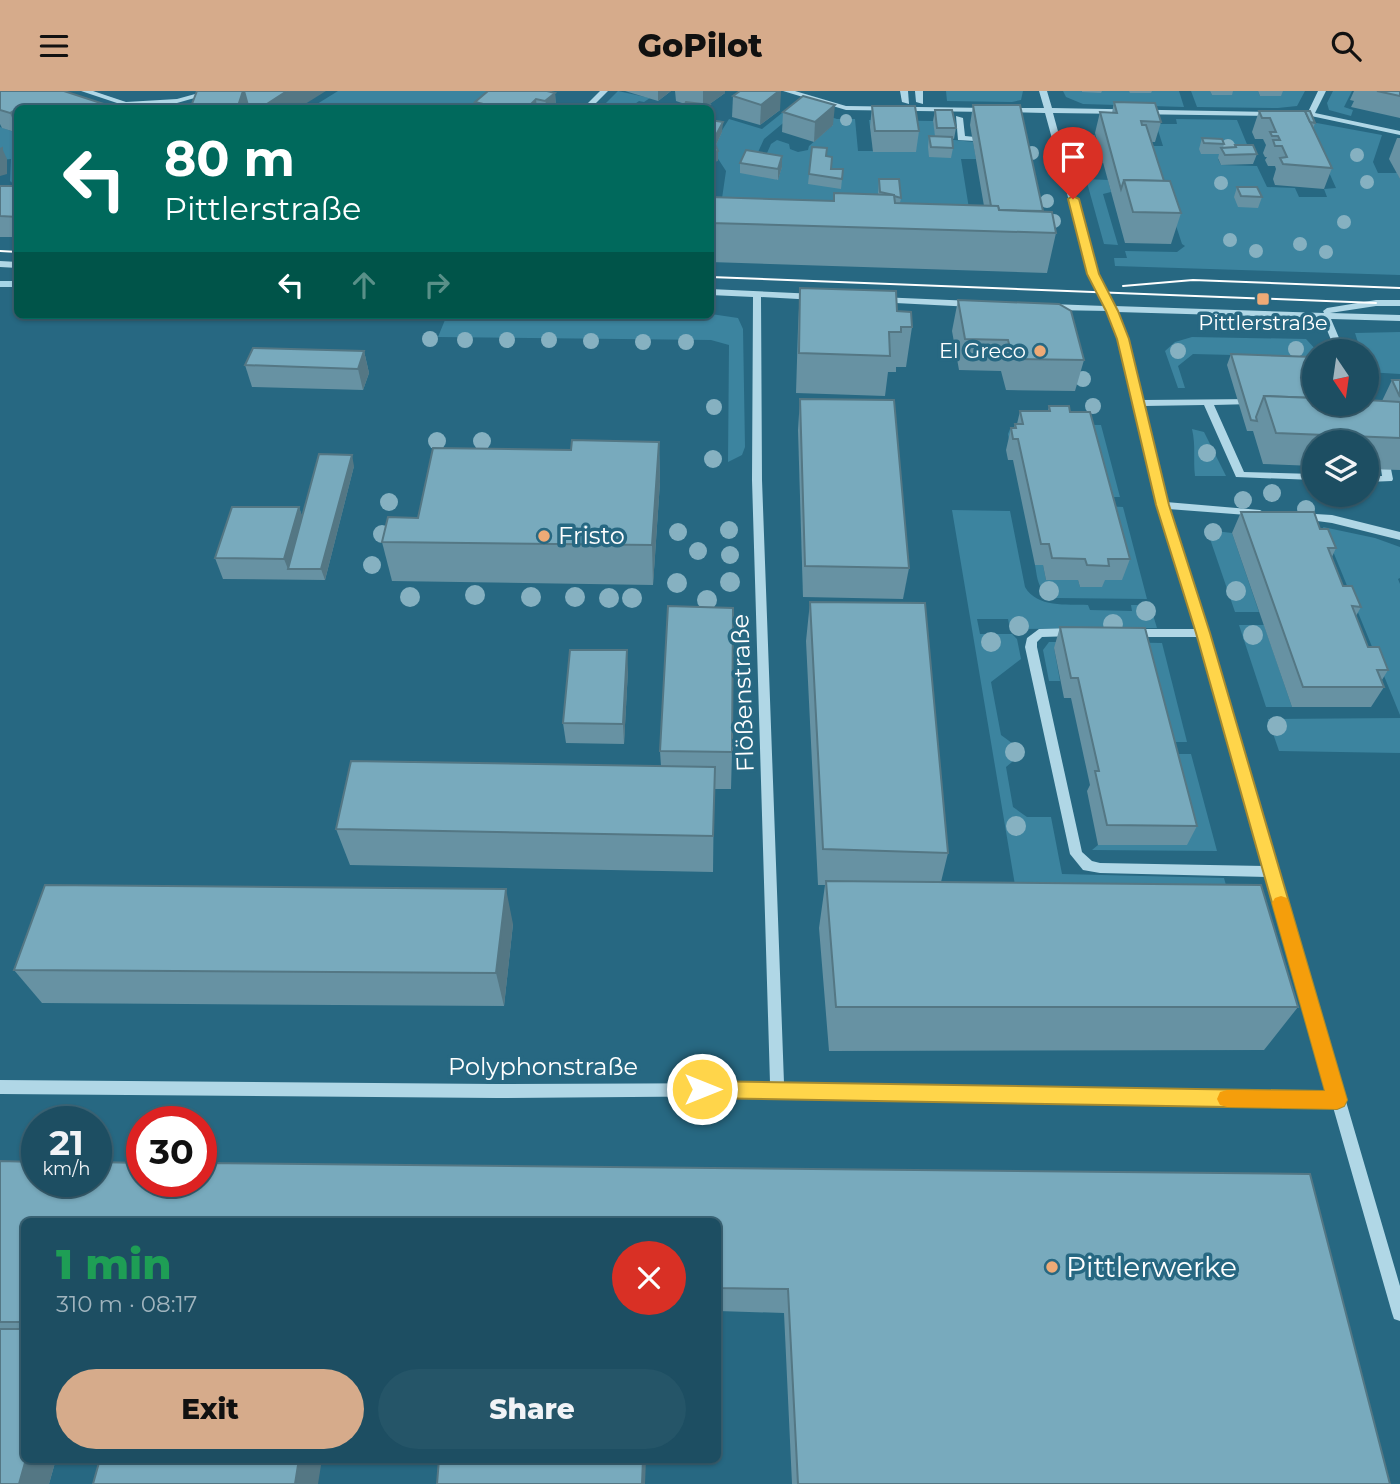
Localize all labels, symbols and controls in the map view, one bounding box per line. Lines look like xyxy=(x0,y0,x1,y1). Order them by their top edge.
text: GoPilot xyxy=(637,26,763,65)
icon: menu xyxy=(35,27,73,65)
icon: search xyxy=(1327,27,1365,65)
pin xyxy=(1043,127,1103,199)
text: 80 m xyxy=(164,129,295,188)
icon: left xyxy=(49,133,140,224)
icon: arrive xyxy=(1054,138,1092,176)
text: Pittlerstraße xyxy=(164,189,361,228)
icon: left xyxy=(272,266,310,304)
icon: ahead xyxy=(345,266,383,304)
icon: right xyxy=(418,266,456,304)
marker: Pittlerstraße xyxy=(1255,291,1271,307)
place label: Pittlerstraße xyxy=(1198,310,1328,335)
place label: El Greco xyxy=(939,338,1026,363)
north arrow xyxy=(1302,339,1379,417)
map controls xyxy=(1302,339,1379,507)
marker: El Greco xyxy=(1032,343,1048,359)
button: layers xyxy=(1302,430,1379,507)
place label: Fristo xyxy=(558,521,625,550)
marker: Fristo xyxy=(536,528,552,544)
street label: Flößenstraße xyxy=(725,613,760,773)
street label: Polyphonstraße xyxy=(448,1052,638,1081)
position arrow xyxy=(665,1052,739,1126)
speed limit sign: 30 xyxy=(126,1106,217,1197)
text: 21 xyxy=(49,1121,84,1164)
text: km/h xyxy=(42,1158,91,1180)
text: 1 min xyxy=(56,1238,172,1290)
button: close xyxy=(612,1241,686,1315)
place label: Pittlerwerke xyxy=(1066,1250,1237,1284)
marker: Pittlerwerke xyxy=(1044,1259,1060,1275)
text: 310 m · 08:17 xyxy=(56,1290,197,1318)
button: Exit xyxy=(56,1369,364,1449)
button: Share xyxy=(378,1369,686,1449)

